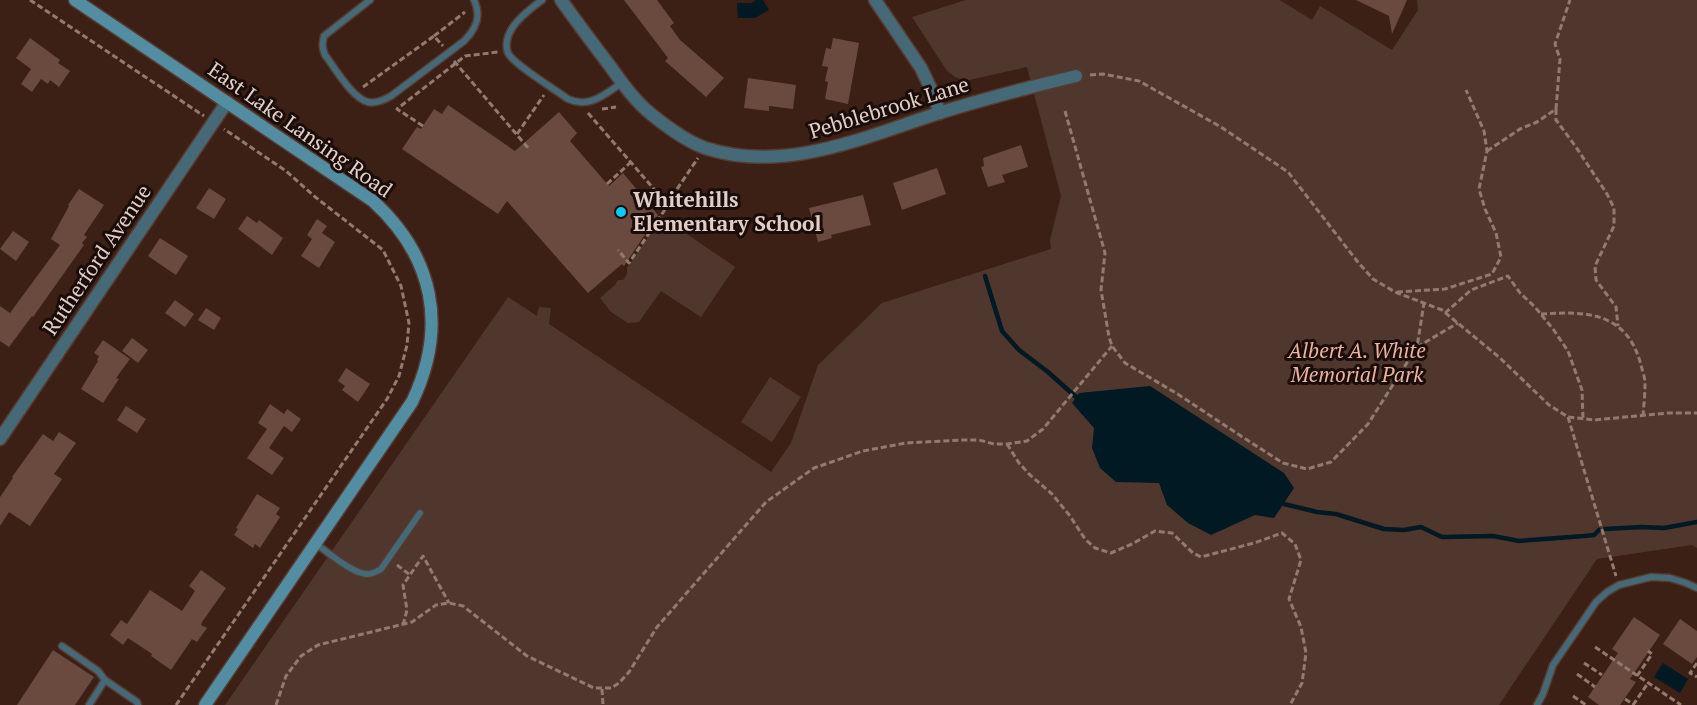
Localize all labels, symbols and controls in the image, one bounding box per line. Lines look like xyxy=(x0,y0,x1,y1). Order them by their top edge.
street label: East Lake Lansing Road xyxy=(203,55,398,204)
street label: Pebblebrook Lane xyxy=(805,69,972,145)
street label: Rutherford Avenue xyxy=(35,179,157,340)
place label: Whitehills Elementary School xyxy=(633,185,821,237)
marker: Whitehills Elementary School xyxy=(614,205,628,219)
park label: Albert A. White Memorial Park xyxy=(1286,336,1426,388)

